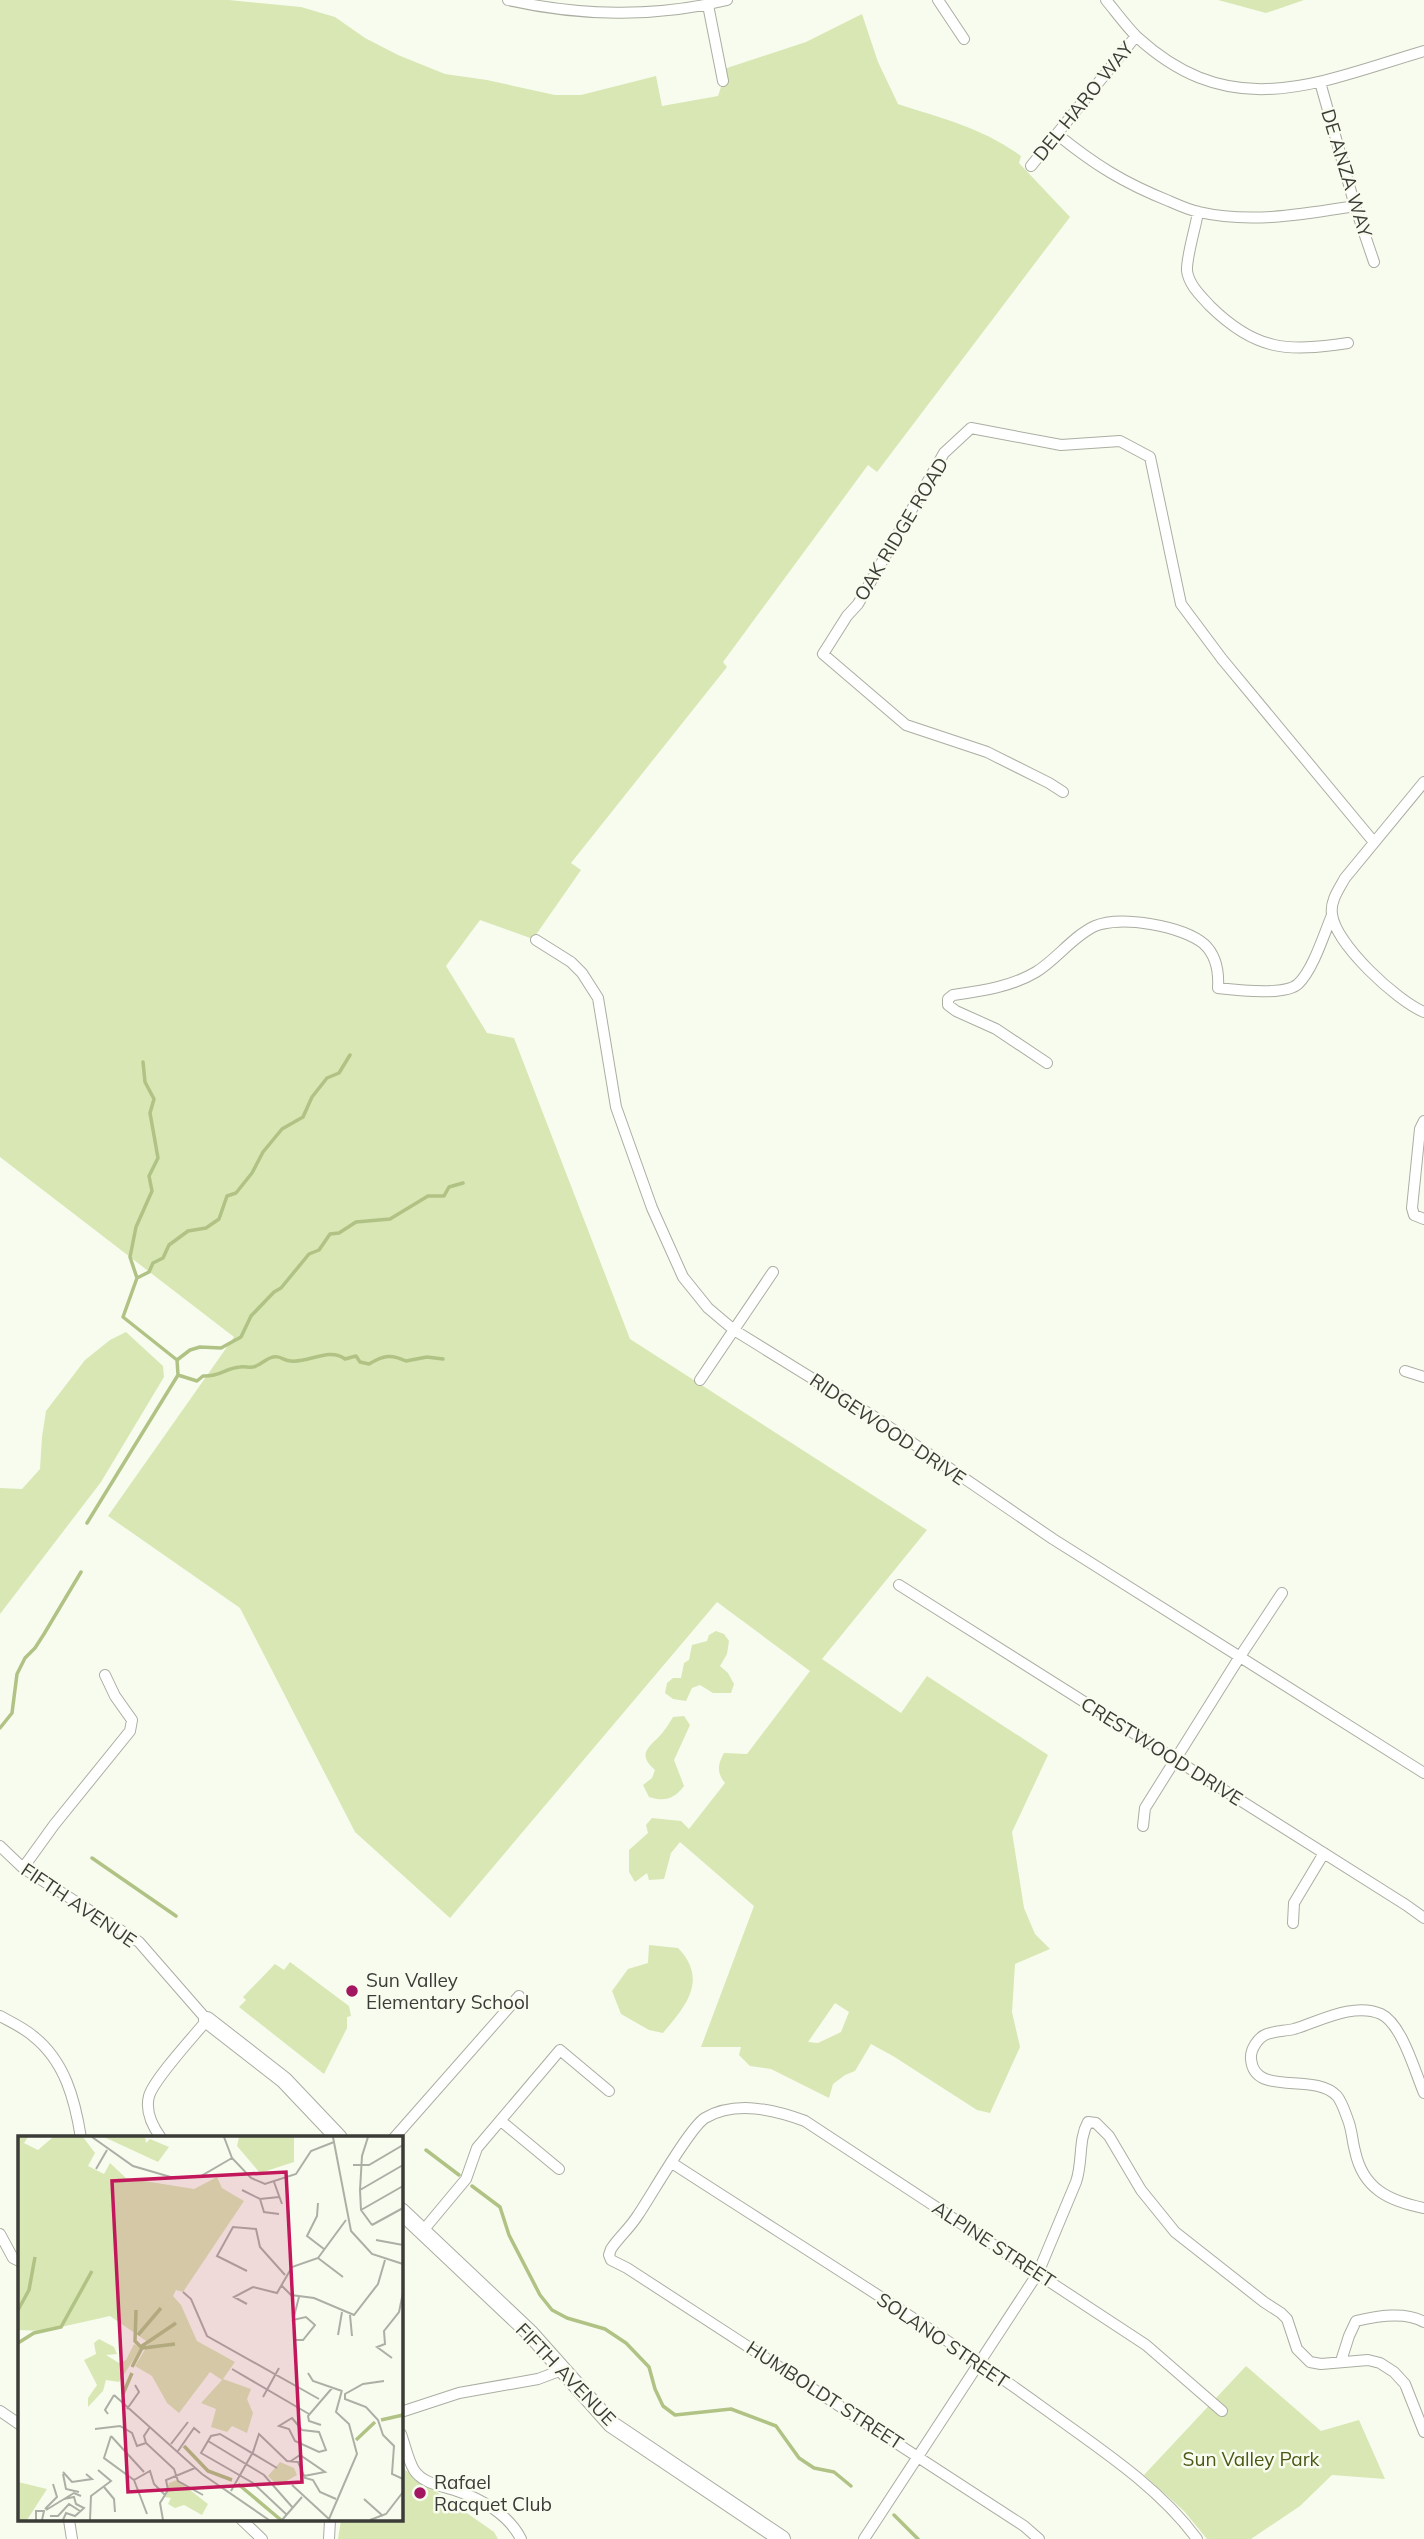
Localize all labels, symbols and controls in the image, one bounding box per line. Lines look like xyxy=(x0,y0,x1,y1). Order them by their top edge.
street label: DEL HARO WAY xyxy=(1028,36,1139,165)
street label: DE ANZA WAY xyxy=(1316,106,1378,240)
street label: OAK RIDGE ROAD xyxy=(849,453,953,605)
street label: RIDGEWOOD DRIVE xyxy=(805,1368,971,1490)
street label: CRESTWOOD DRIVE xyxy=(1077,1691,1247,1811)
street label: FIFTH AVENUE xyxy=(17,1858,141,1952)
place label: Sun Valley Elementary School xyxy=(366,1968,529,2014)
marker: Sun Valley Elementary School xyxy=(344,1983,360,1999)
inset map xyxy=(18,2136,402,2522)
street label: ALPINE STREET xyxy=(928,2195,1060,2293)
street label: SOLANO STREET xyxy=(872,2287,1014,2393)
street label: FIFTH AVENUE xyxy=(511,2318,621,2430)
street label: HUMBOLDT STREET xyxy=(742,2335,908,2455)
park label: Sun Valley Park xyxy=(1183,2447,1320,2471)
place label: Rafael Racquet Club xyxy=(434,2470,552,2516)
marker: Rafael Racquet Club xyxy=(412,2485,428,2501)

